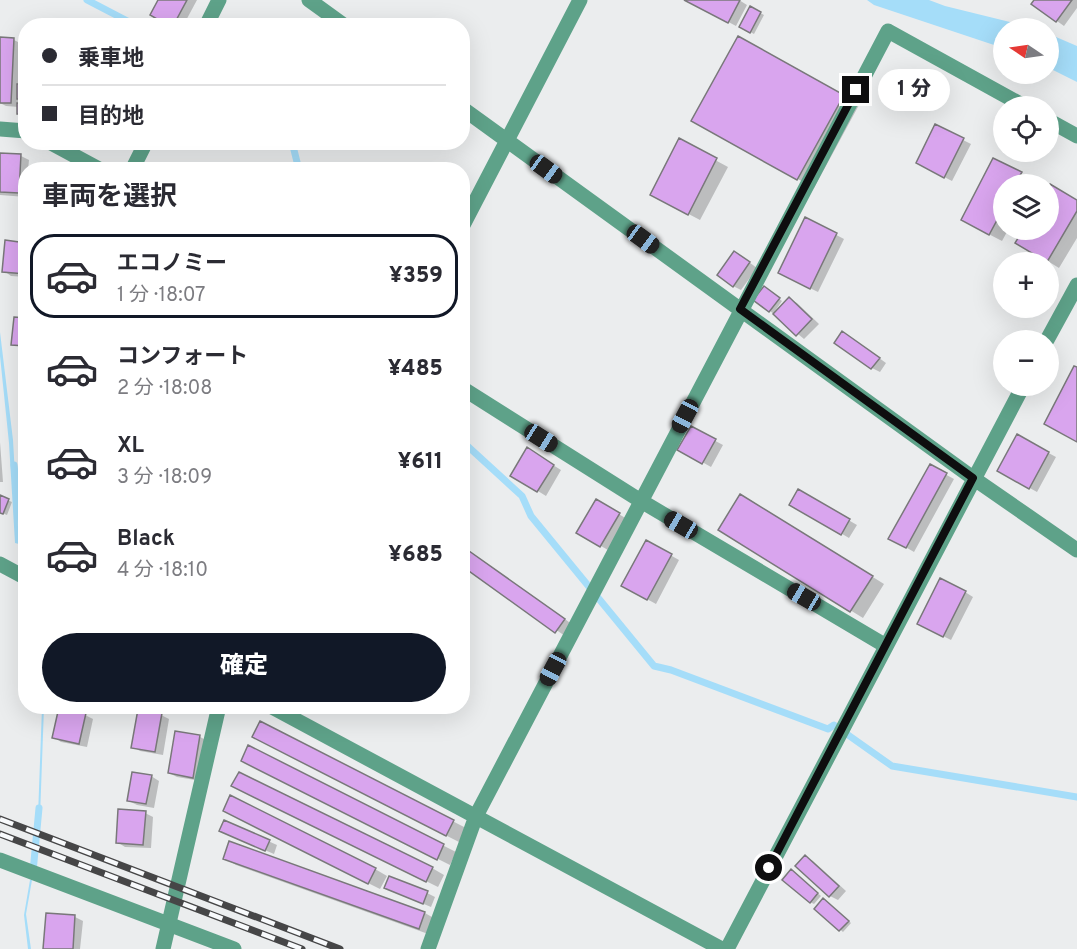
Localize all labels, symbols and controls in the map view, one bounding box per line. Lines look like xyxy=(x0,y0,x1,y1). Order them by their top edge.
north arrow xyxy=(993,18,1059,84)
map controls xyxy=(993,18,1059,396)
text: 乗車地 xyxy=(78,46,144,73)
callout: 1 分 xyxy=(877,69,949,111)
route end xyxy=(842,76,869,103)
text: 1 分 xyxy=(897,77,931,103)
button: locate xyxy=(993,96,1059,162)
text: 目的地 xyxy=(78,104,144,131)
car xyxy=(526,151,566,187)
button: layers xyxy=(993,174,1059,240)
text: 車両を選択 xyxy=(42,181,177,215)
car xyxy=(623,221,663,257)
icon: car xyxy=(45,249,99,303)
text: エコノミー xyxy=(117,251,227,278)
button: + xyxy=(993,252,1059,318)
text: ¥359 xyxy=(389,263,443,290)
text: 1 分 · 18:07 xyxy=(117,283,205,309)
button: − xyxy=(993,330,1059,396)
icon: car xyxy=(45,342,99,396)
text: コンフォート xyxy=(117,344,248,371)
text: ¥485 xyxy=(388,356,443,383)
text: 2 分 · 18:08 xyxy=(117,376,213,402)
car xyxy=(669,396,701,436)
car xyxy=(521,421,561,455)
text: XL xyxy=(117,433,144,460)
icon: car xyxy=(45,435,99,489)
text: ¥611 xyxy=(398,449,443,476)
text: 3 分 · 18:09 xyxy=(117,465,212,491)
car xyxy=(661,508,701,542)
text: Black xyxy=(117,526,175,553)
icon: car xyxy=(45,528,99,582)
text: ¥685 xyxy=(388,542,443,569)
text: 4 分 · 18:10 xyxy=(117,558,208,584)
car xyxy=(784,580,824,614)
button: 確定 xyxy=(42,633,446,702)
car xyxy=(537,649,569,689)
route start xyxy=(755,854,782,881)

